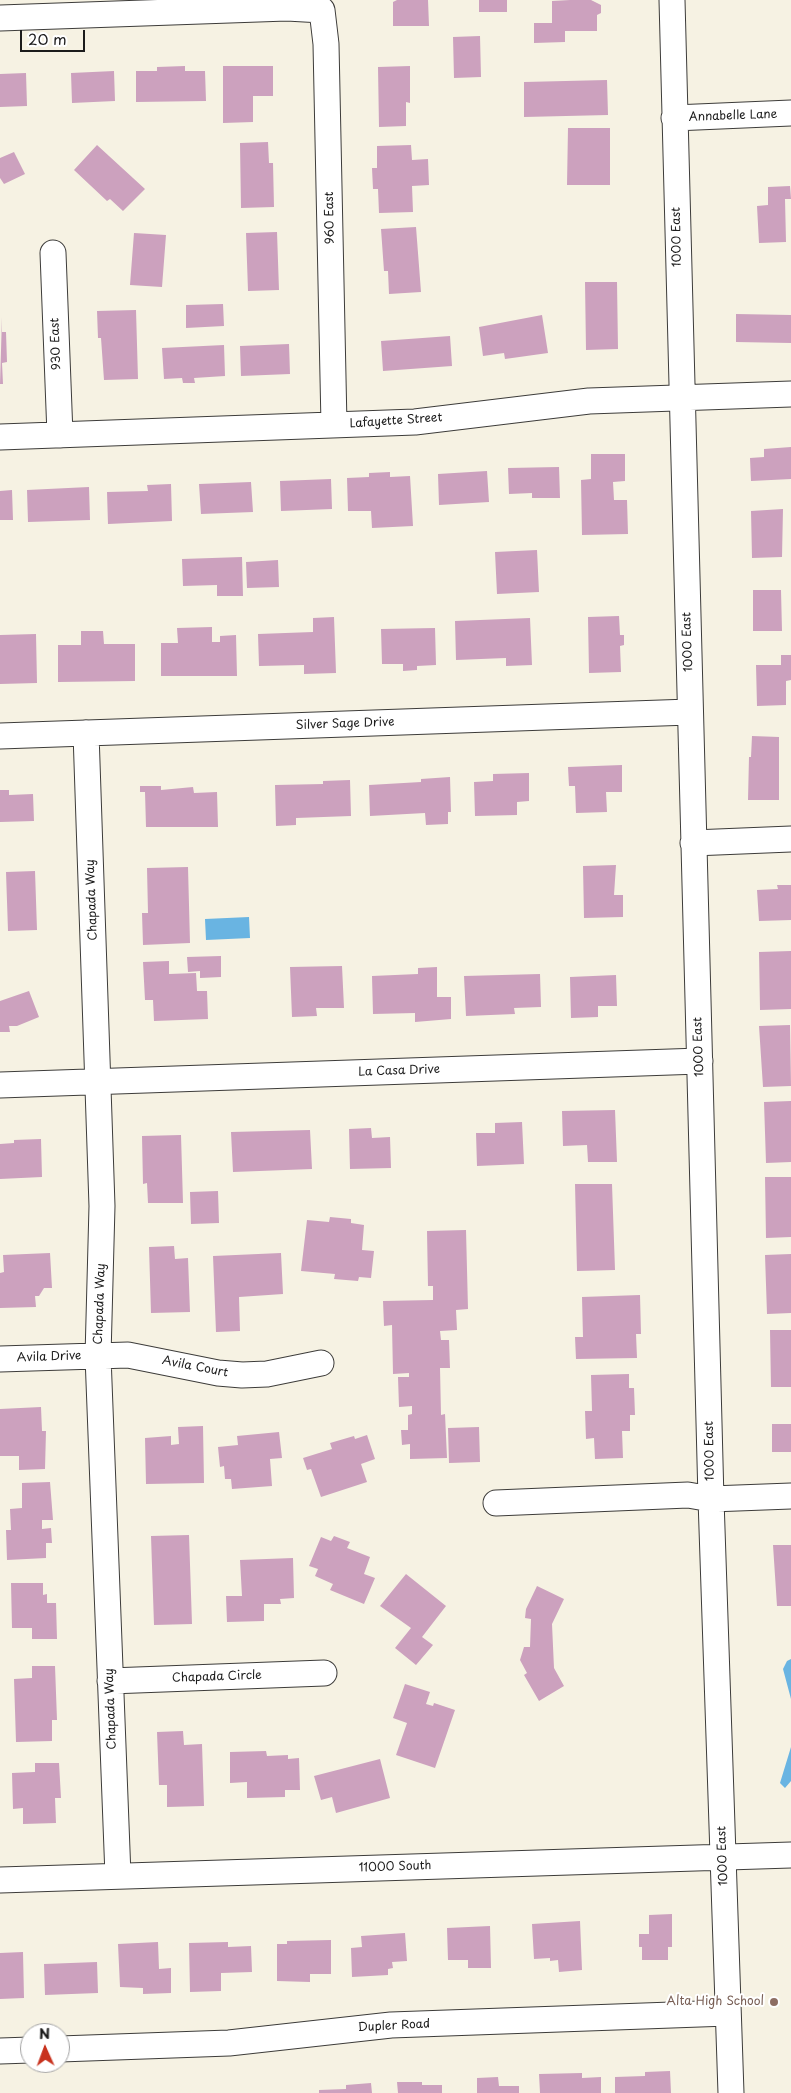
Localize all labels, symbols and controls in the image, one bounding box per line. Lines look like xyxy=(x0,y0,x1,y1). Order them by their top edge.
scale bar xyxy=(22,20,88,52)
text: 20 m xyxy=(28,27,67,50)
street label: Annabelle Lane xyxy=(688,107,778,125)
street label: 960 East xyxy=(322,191,338,245)
street label: 1000 East xyxy=(669,207,685,267)
street label: 930 East xyxy=(48,318,64,370)
street label: Lafayette Street xyxy=(349,411,443,431)
street label: 1000 East xyxy=(680,612,696,672)
street label: Silver Sage Drive xyxy=(295,715,395,733)
street label: Chapada Way xyxy=(83,859,101,941)
street label: 1000 East xyxy=(691,1017,707,1077)
street label: La Casa Drive xyxy=(358,1062,440,1080)
street label: Chapada Way xyxy=(91,1263,109,1345)
street label: Avila Drive xyxy=(16,1349,82,1365)
street label: Avila Court xyxy=(161,1354,229,1380)
street label: 1000 East xyxy=(702,1421,718,1481)
street label: Chapada Way xyxy=(102,1668,120,1750)
street label: Chapada Circle xyxy=(172,1668,262,1686)
street label: 1000 East xyxy=(715,1826,731,1886)
street label: 11000 South xyxy=(358,1859,432,1875)
place label: Alta High School xyxy=(666,1995,764,2009)
marker: Alta High School xyxy=(768,1996,780,2008)
street label: Dupler Road xyxy=(358,2017,430,2035)
north arrow xyxy=(20,2023,70,2073)
text: N xyxy=(39,2023,50,2044)

